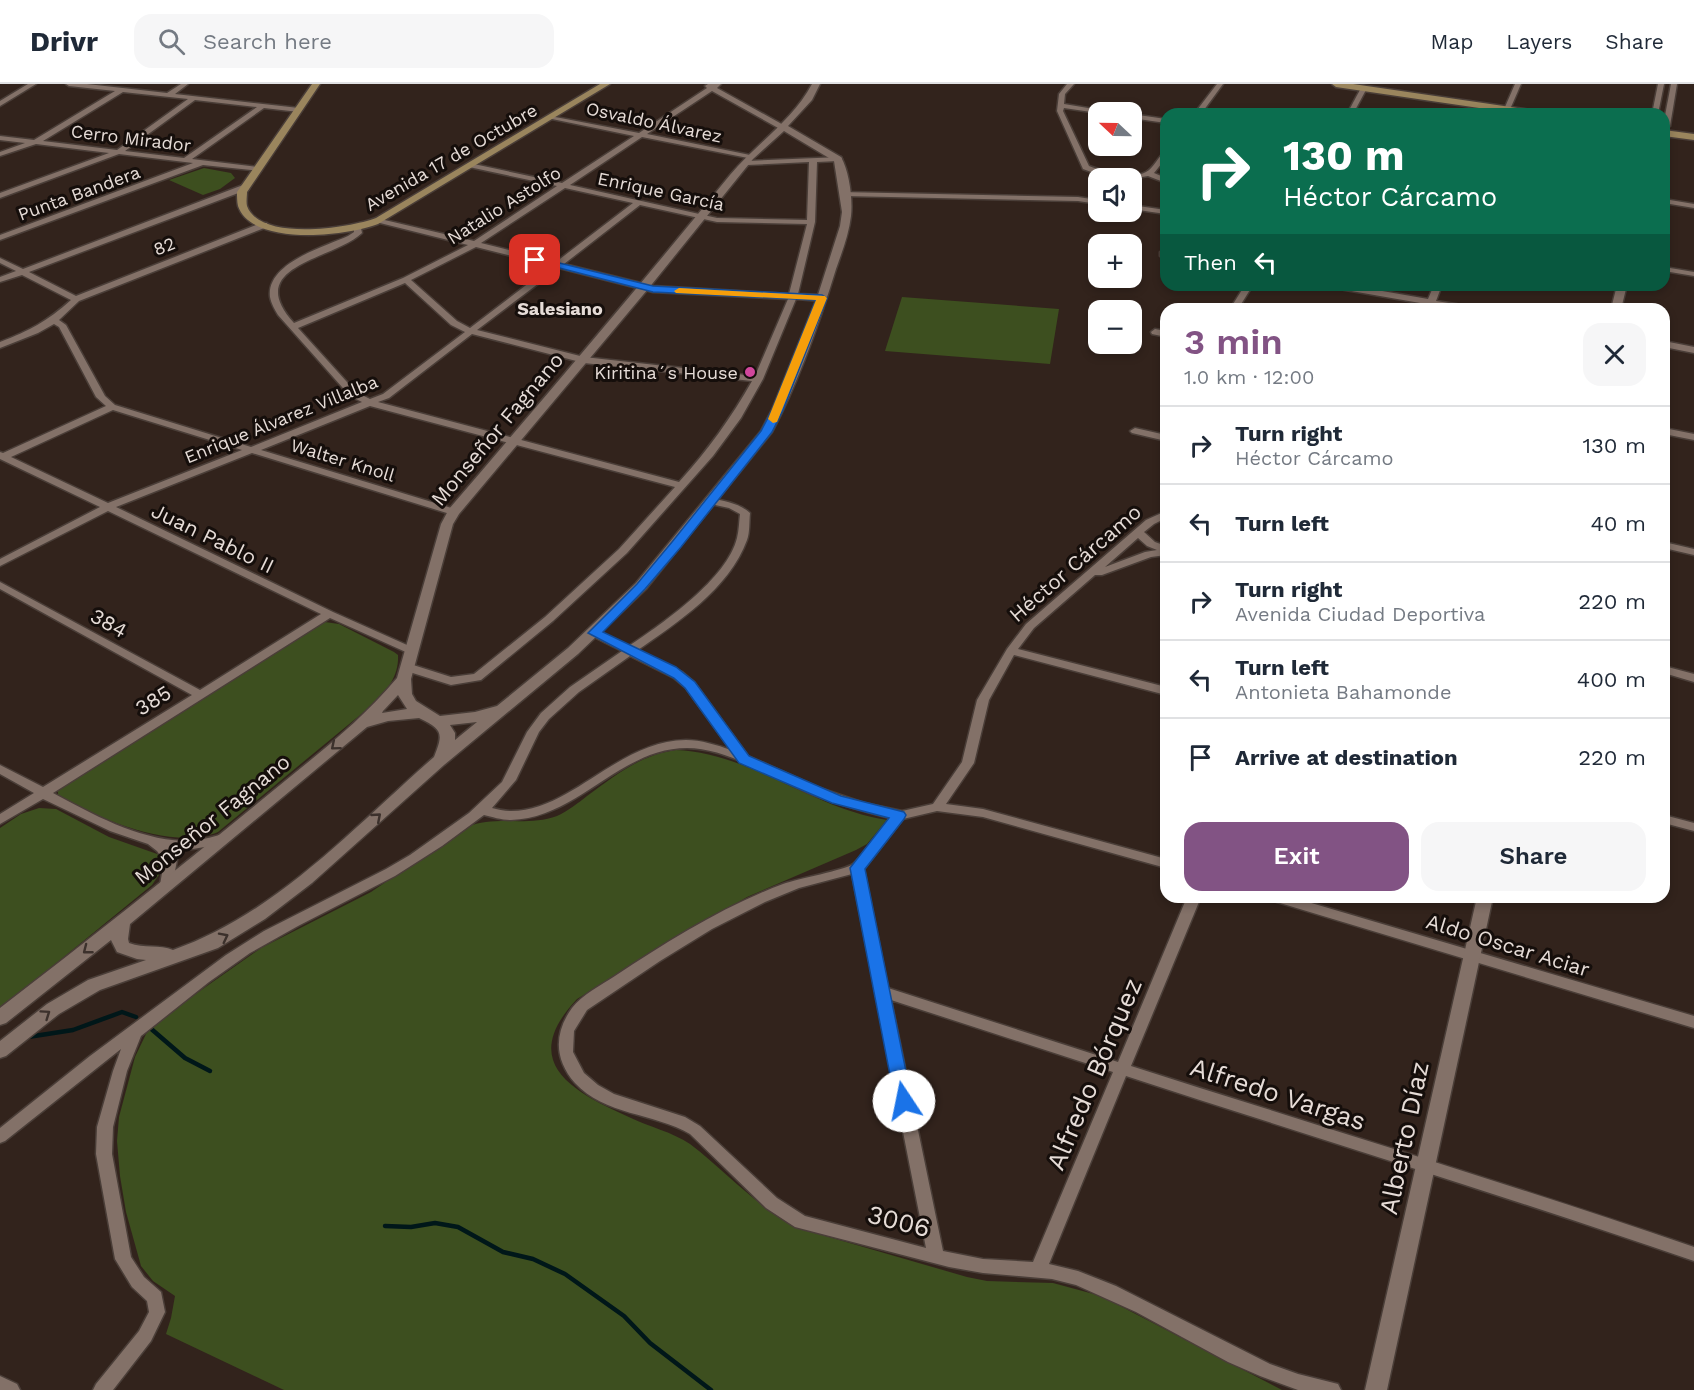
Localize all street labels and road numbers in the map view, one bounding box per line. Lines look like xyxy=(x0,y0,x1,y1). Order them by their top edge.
street label: Osvaldo Álvarez xyxy=(584,97,724,147)
street label: Avenida 17 de Octubre xyxy=(361,99,541,215)
street label: Cerro Mirador xyxy=(70,120,192,156)
street label: Punta Bandera xyxy=(15,161,143,225)
street label: Natalio Astolfo xyxy=(443,162,565,248)
street label: Enrique García xyxy=(596,167,726,215)
street label: 82 xyxy=(150,232,178,260)
street label: Monseñor Fagnano xyxy=(425,347,569,511)
street label: Enrique Álvarez Villalba xyxy=(181,371,381,467)
street label: Walter Knoll xyxy=(288,434,398,486)
street label: Juan Pablo II xyxy=(148,498,278,578)
street label: Héctor Cárcamo xyxy=(1004,499,1146,627)
street label: 384 xyxy=(86,603,132,643)
street label: 385 xyxy=(131,679,175,721)
street label: Monseñor Fagnano xyxy=(129,749,295,889)
street label: Aldo Oscar Aciar xyxy=(1423,908,1593,982)
street label: Alfredo Bórquez xyxy=(1040,974,1148,1174)
street label: Alfredo Vargas xyxy=(1187,1052,1369,1136)
street label: Alberto Díaz xyxy=(1373,1059,1435,1217)
street label: 3006 xyxy=(865,1199,933,1243)

